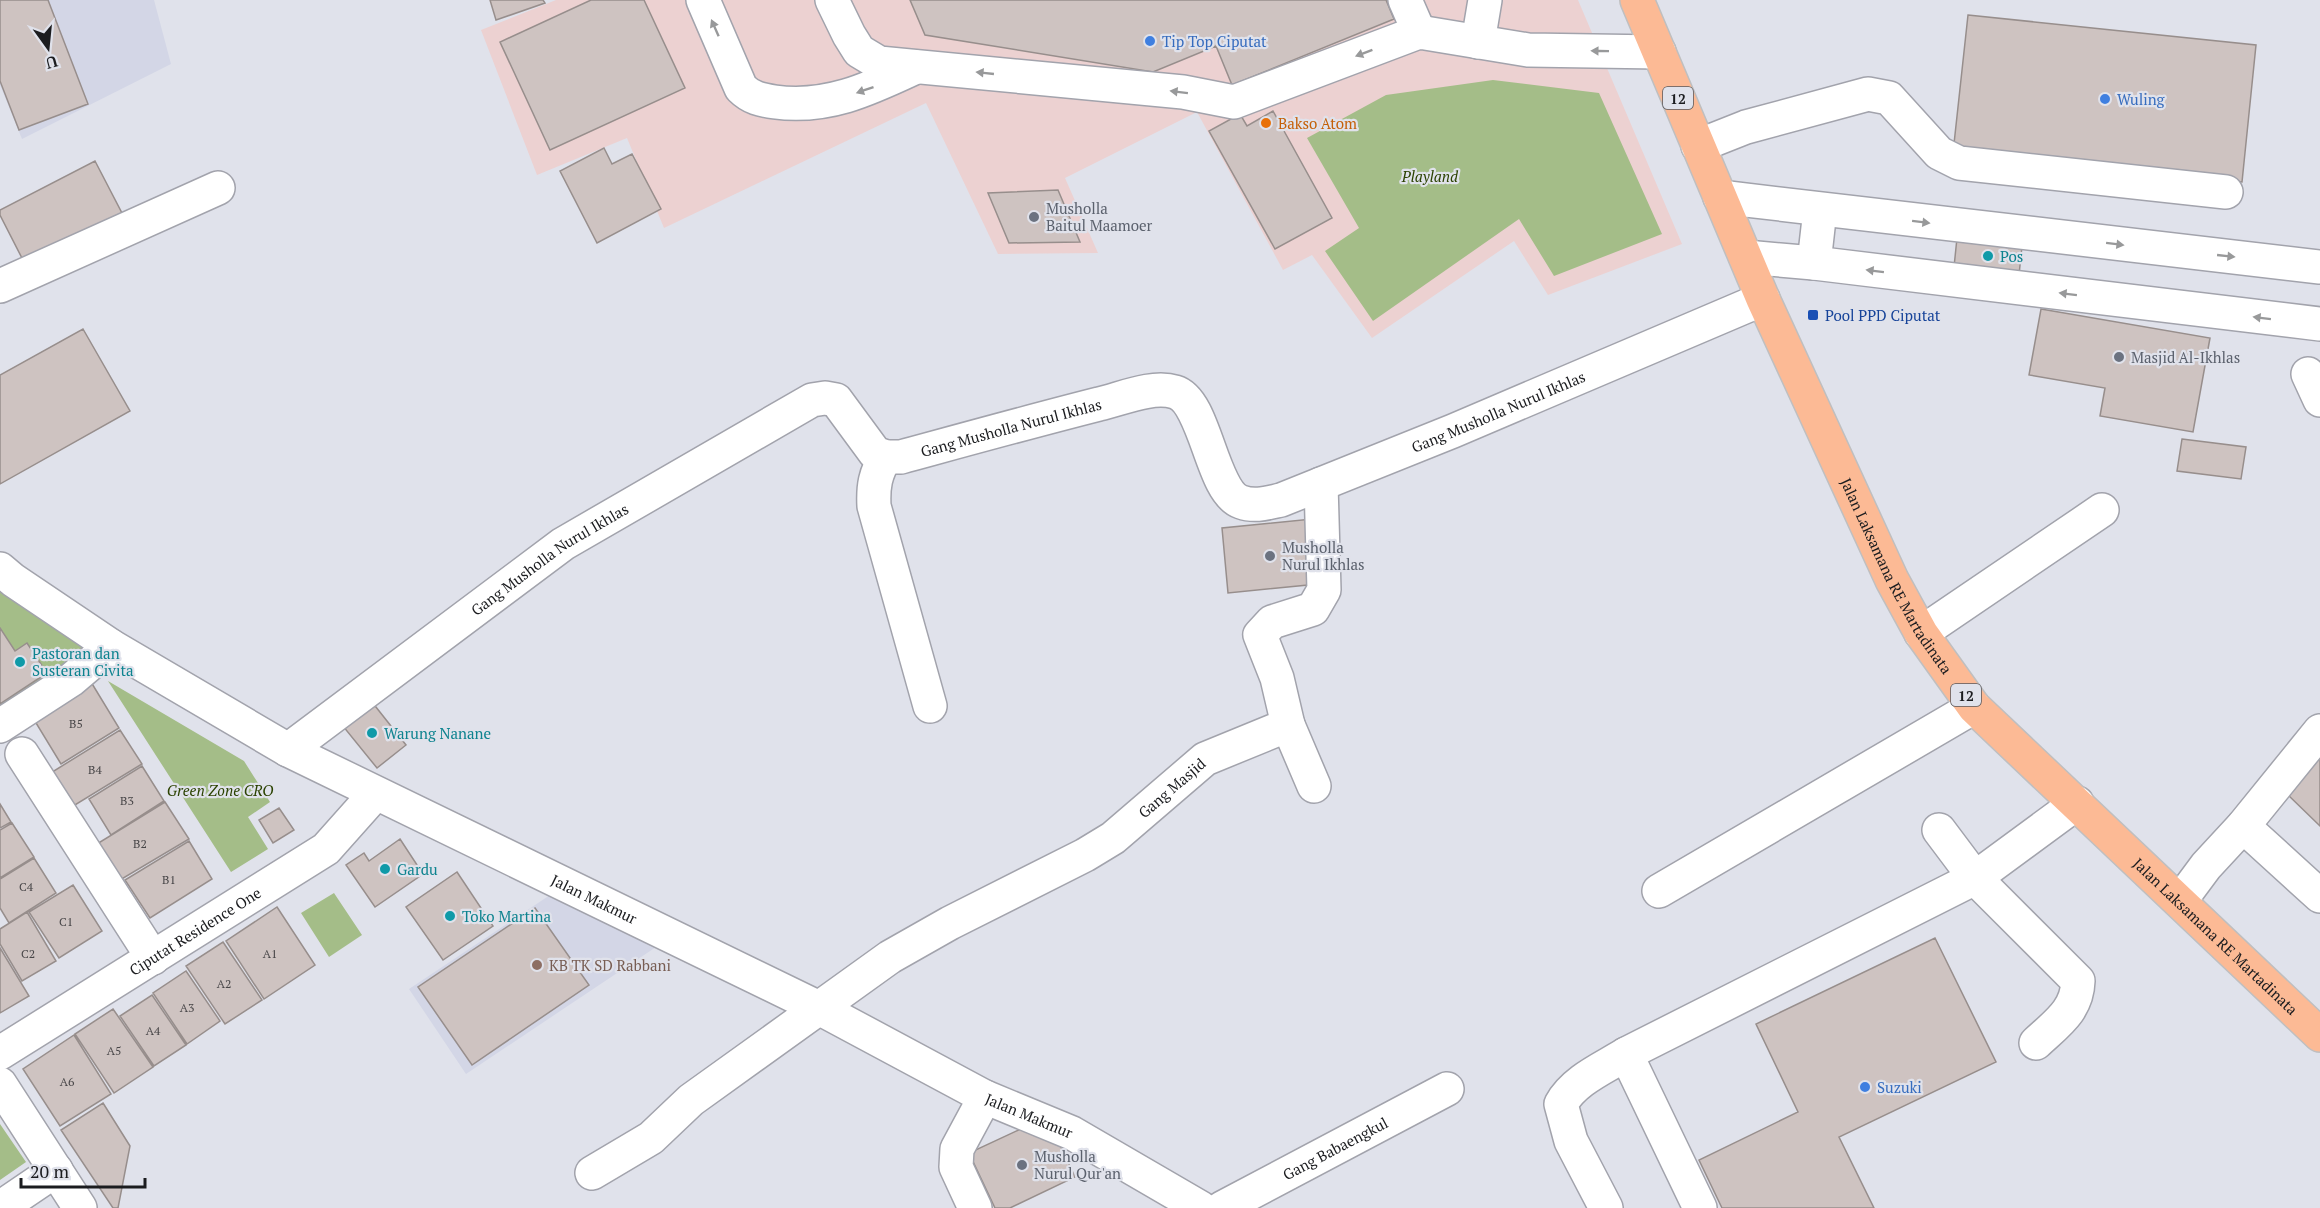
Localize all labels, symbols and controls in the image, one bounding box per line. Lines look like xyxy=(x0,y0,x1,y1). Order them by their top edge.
north arrow xyxy=(18,18,78,78)
one-way arrow xyxy=(710,19,720,37)
place label: Tip Top Ciputat xyxy=(1162,31,1267,51)
marker: Tip Top Ciputat xyxy=(1143,34,1157,48)
one-way arrow xyxy=(1591,46,1610,56)
one-way arrow xyxy=(1355,49,1373,58)
text: U xyxy=(43,50,60,75)
one-way arrow xyxy=(976,68,995,77)
one-way arrow xyxy=(856,86,874,95)
one-way arrow xyxy=(1169,87,1188,97)
road number: 12 xyxy=(1663,87,1693,109)
place label: Wuling xyxy=(2117,89,2166,109)
marker: Wuling xyxy=(2098,92,2112,106)
place label: Bakso Atom xyxy=(1278,113,1357,133)
marker: Bakso Atom xyxy=(1259,116,1273,130)
park label: Playland xyxy=(1401,166,1459,186)
place label: Musholla Baitul Maamoer xyxy=(1046,198,1153,235)
marker: Musholla Baitul Maamoer xyxy=(1027,210,1041,224)
one-way arrow xyxy=(1912,217,1931,226)
one-way arrow xyxy=(2105,239,2124,249)
place label: Pos xyxy=(2000,246,2023,266)
marker: Pos xyxy=(1981,249,1995,263)
one-way arrow xyxy=(2217,252,2236,261)
one-way arrow xyxy=(1865,266,1884,275)
one-way arrow xyxy=(2059,290,2078,299)
place label: Pool PPD Ciputat xyxy=(1825,305,1941,325)
marker: Pool PPD Ciputat xyxy=(1806,308,1820,322)
one-way arrow xyxy=(2252,313,2271,322)
place label: Masjid Al-Ikhlas xyxy=(2131,347,2240,367)
marker: Masjid Al-Ikhlas xyxy=(2112,350,2126,364)
street label: Gang Musholla Nurul Ikhlas xyxy=(1408,366,1588,457)
street label: Gang Musholla Nurul Ikhlas xyxy=(918,394,1104,461)
street label: Jalan Laksamana RE Martadinata xyxy=(1836,474,1957,678)
street label: Gang Musholla Nurul Ikhlas xyxy=(467,498,632,620)
place label: Musholla Nurul Ikhlas xyxy=(1282,537,1365,574)
marker: Musholla Nurul Ikhlas xyxy=(1263,549,1277,563)
place label: Pastoran dan Susteran Civita xyxy=(32,643,134,680)
marker: Pastoran dan Susteran Civita xyxy=(13,655,27,669)
road number: 12 xyxy=(1951,684,1981,706)
house number: B5 xyxy=(69,716,83,731)
place label: Warung Nanane xyxy=(384,723,491,743)
marker: Warung Nanane xyxy=(365,726,379,740)
street label: Gang Masjid xyxy=(1134,753,1210,822)
house number: B4 xyxy=(88,762,102,777)
park label: Green Zone CRO xyxy=(167,780,273,800)
house number: B3 xyxy=(120,793,134,808)
house number: B2 xyxy=(133,836,147,851)
street label: Jalan Laksamana RE Martadinata xyxy=(2129,853,2303,1019)
place label: Gardu xyxy=(397,859,438,879)
marker: Gardu xyxy=(378,862,392,876)
street label: Jalan Makmur xyxy=(548,869,641,928)
house number: B1 xyxy=(162,872,176,887)
house number: C4 xyxy=(19,879,34,894)
street label: Ciputat Residence One xyxy=(125,882,265,980)
place label: Toko Martina xyxy=(462,906,551,926)
marker: Toko Martina xyxy=(443,909,457,923)
house number: C1 xyxy=(59,914,73,929)
house number: C2 xyxy=(21,946,35,961)
house number: A1 xyxy=(263,946,277,961)
place label: KB TK SD Rabbani xyxy=(549,955,671,975)
marker: KB TK SD Rabbani xyxy=(530,958,544,972)
house number: A2 xyxy=(217,976,231,991)
house number: A3 xyxy=(180,1000,194,1015)
house number: A4 xyxy=(146,1023,161,1038)
house number: A5 xyxy=(107,1043,121,1058)
house number: A6 xyxy=(60,1074,75,1089)
place label: Suzuki xyxy=(1877,1077,1922,1097)
marker: Suzuki xyxy=(1858,1080,1872,1094)
street label: Jalan Makmur xyxy=(982,1088,1076,1142)
street label: Gang Babaengkul xyxy=(1279,1112,1391,1184)
place label: Musholla Nurul Qur'an xyxy=(1034,1146,1121,1183)
scale bar xyxy=(21,1151,146,1189)
marker: Musholla Nurul Qur'an xyxy=(1015,1158,1029,1172)
text: 20 m xyxy=(30,1159,70,1183)

